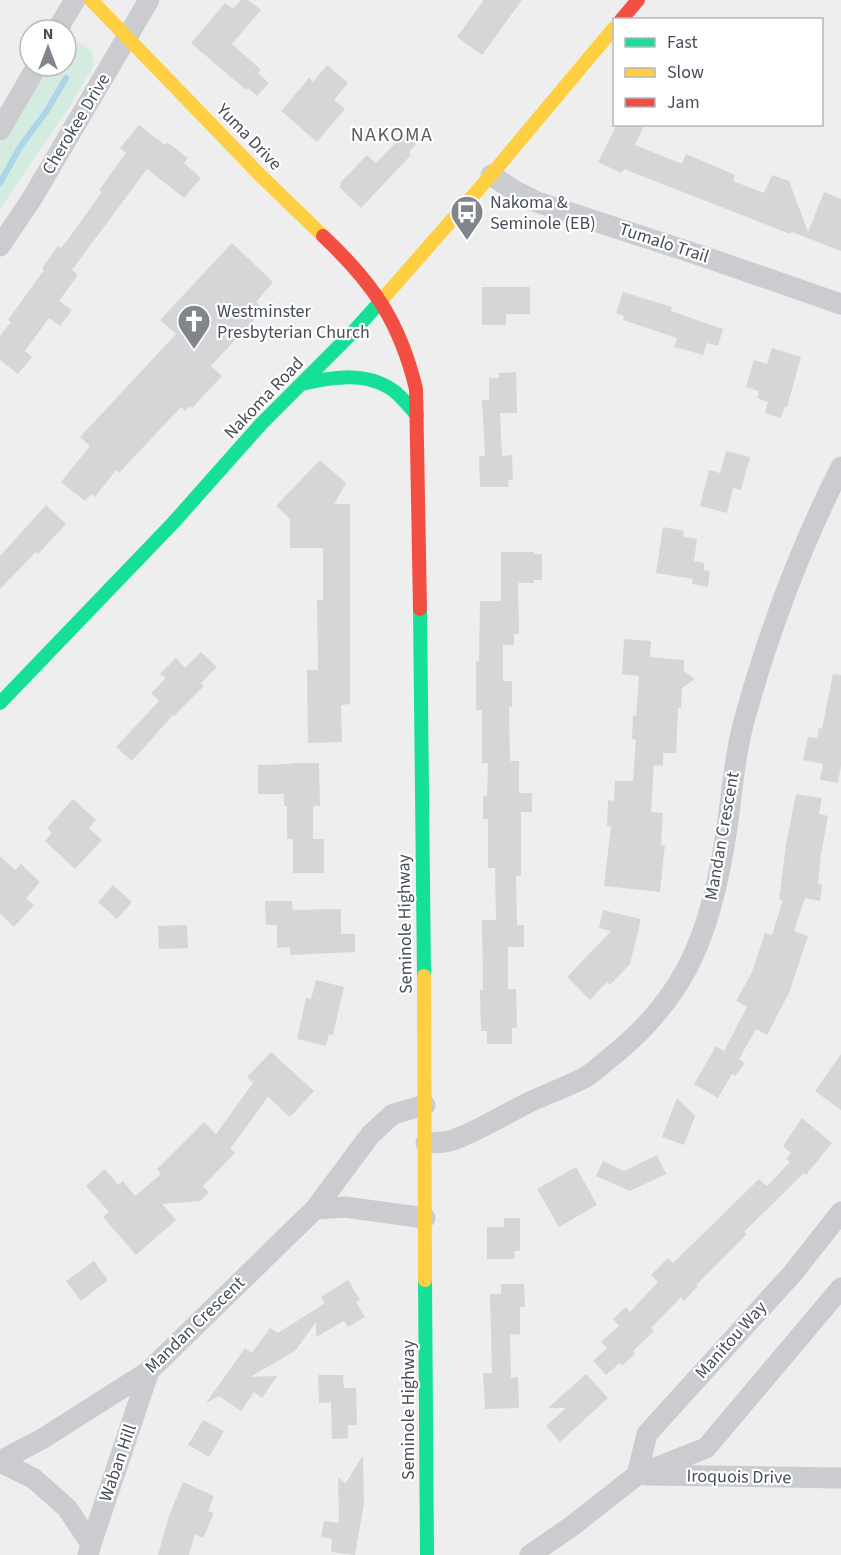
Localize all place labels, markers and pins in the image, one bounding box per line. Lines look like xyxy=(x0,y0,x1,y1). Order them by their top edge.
place label: Nakoma & Seminole (EB) xyxy=(490,190,596,236)
bus stop icon: Nakoma & Seminole (EB) xyxy=(449,194,485,241)
place label: Westminster Presbyterian Church xyxy=(217,299,370,345)
church icon: Westminster Presbyterian Church xyxy=(176,303,212,350)

